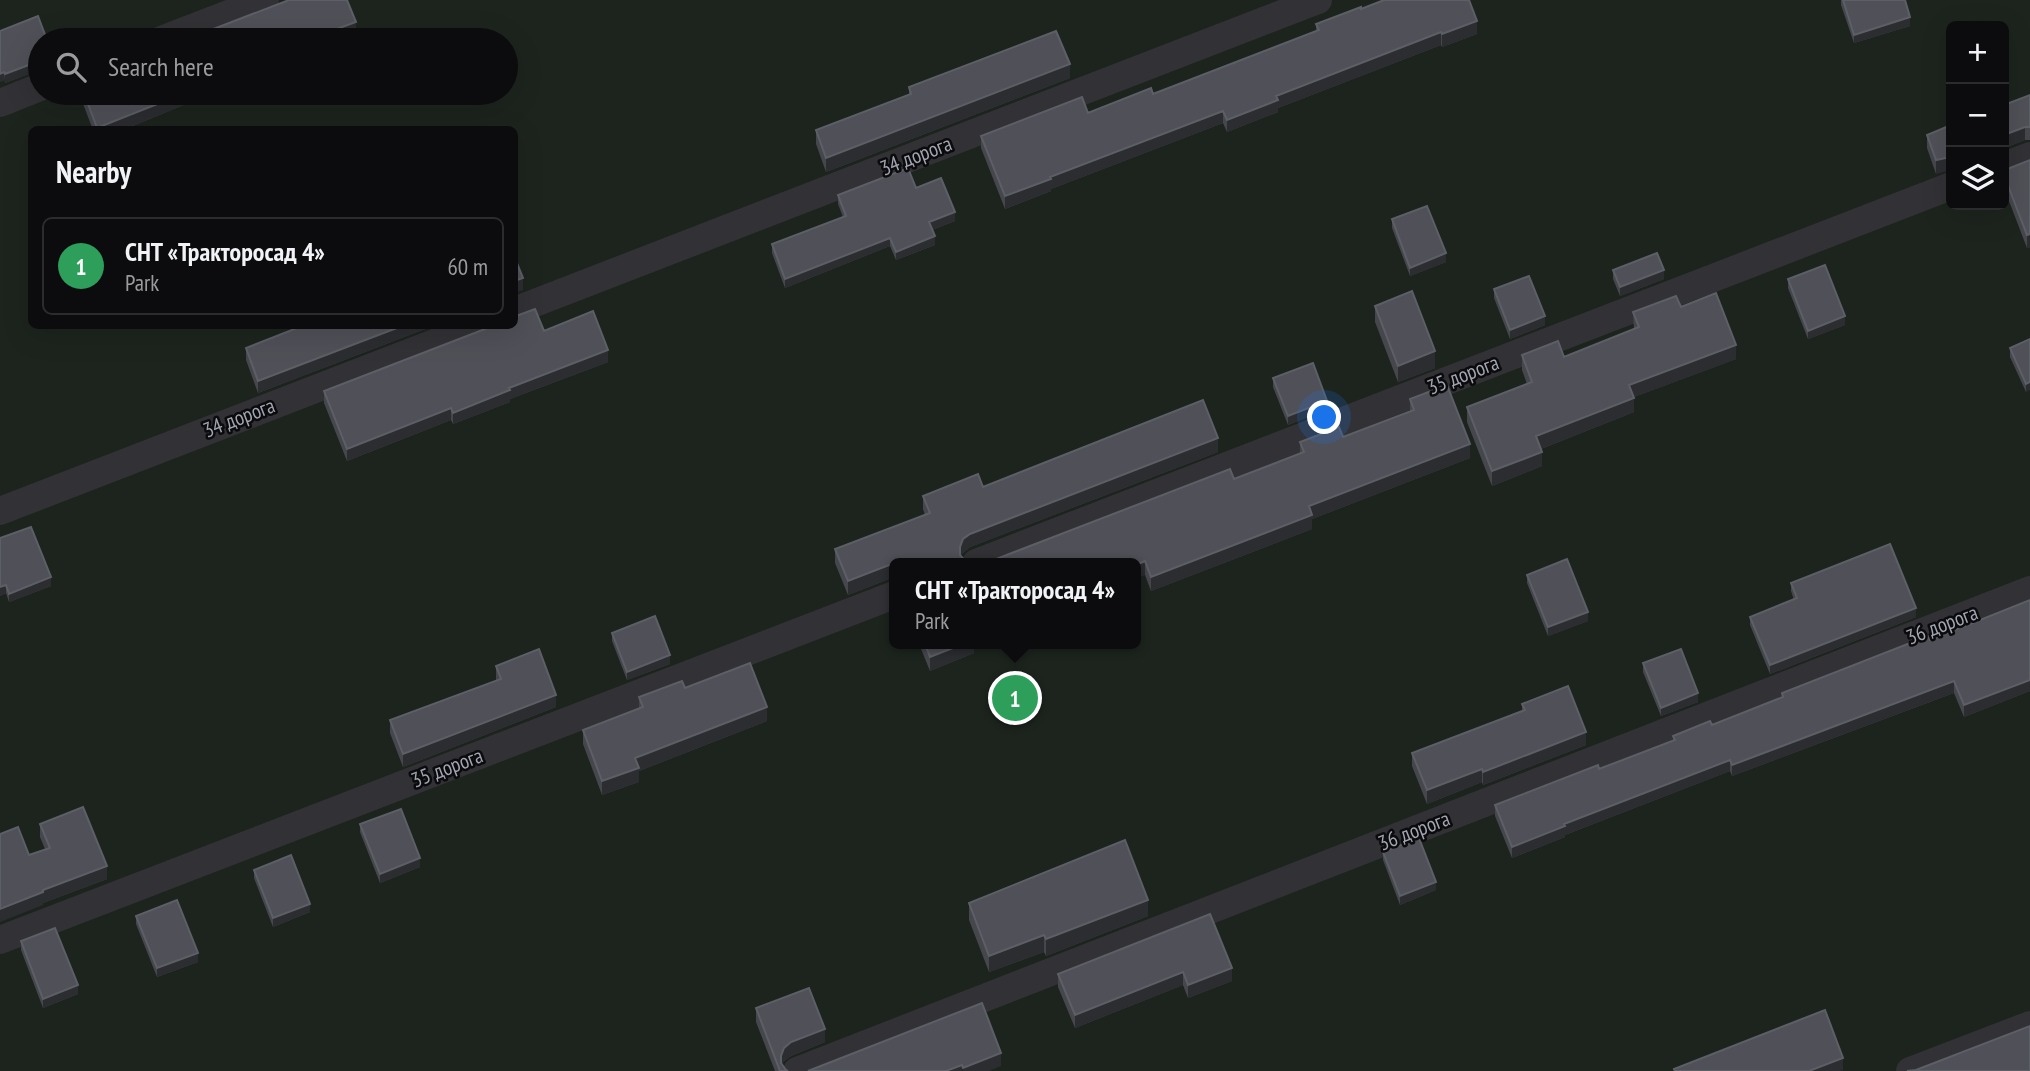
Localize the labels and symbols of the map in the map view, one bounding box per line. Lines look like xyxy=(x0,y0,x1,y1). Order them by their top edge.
street label: 34 дорога xyxy=(876,130,955,181)
street label: 35 дорога xyxy=(1423,349,1502,400)
street label: 34 дорога xyxy=(199,392,278,443)
your location xyxy=(1307,400,1341,434)
street label: 36 дорога xyxy=(1902,599,1981,650)
pin: 1 xyxy=(992,672,1038,724)
street label: 35 дорога xyxy=(407,742,486,793)
street label: 36 дорога xyxy=(1374,805,1453,856)

